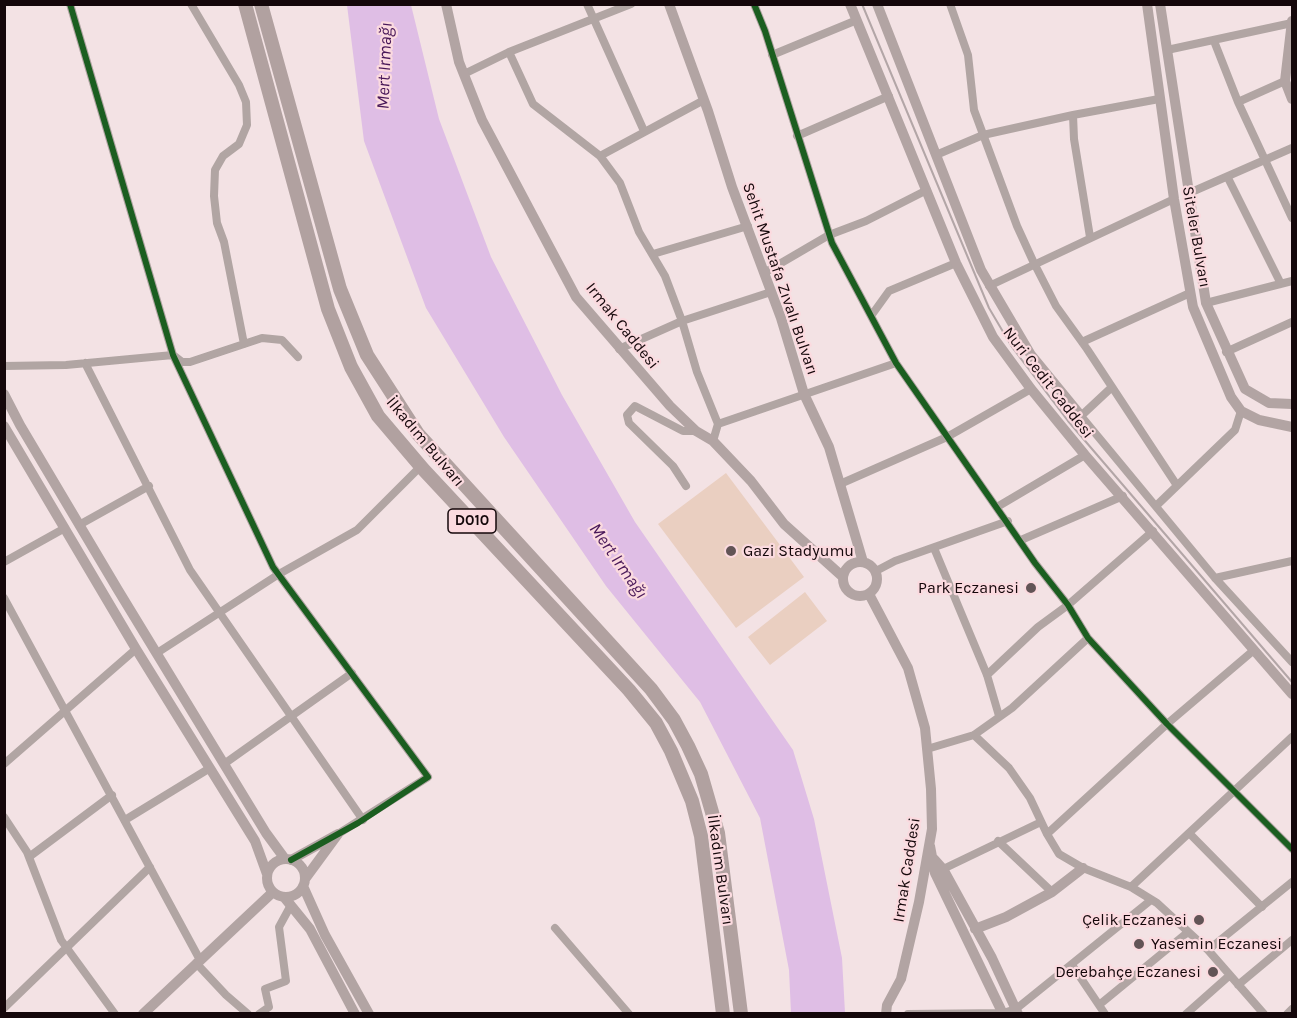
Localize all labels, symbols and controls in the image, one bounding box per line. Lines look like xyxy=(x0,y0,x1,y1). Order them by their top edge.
water label: Mert Irmağı xyxy=(373,22,397,110)
street label: Sehit Mustafa Zıvalı Bulvarı xyxy=(738,180,822,378)
street label: Siteler Bulvarı xyxy=(1178,185,1214,289)
street label: Irmak Caddesi xyxy=(581,279,663,373)
street label: Nuri Cedit Caddesi xyxy=(999,323,1097,443)
street label: İlkadım Bulvarı xyxy=(382,393,468,491)
road number: D010 xyxy=(448,509,496,533)
water label: Mert Irmağı xyxy=(584,519,652,603)
place label: Gazi Stadyumu xyxy=(743,541,854,561)
marker: Gazi Stadyumu xyxy=(724,544,738,558)
place label: Park Eczanesi xyxy=(918,578,1019,598)
marker: Park Eczanesi xyxy=(1024,581,1038,595)
street label: İlkadım Bulvarı xyxy=(703,814,737,926)
street label: Irmak Caddesi xyxy=(889,816,925,924)
place label: Çelik Eczanesi xyxy=(1082,910,1187,930)
marker: Çelik Eczanesi xyxy=(1192,913,1206,927)
place label: Yasemin Eczanesi xyxy=(1151,934,1282,954)
marker: Yasemin Eczanesi xyxy=(1132,937,1146,951)
place label: Derebahçe Eczanesi xyxy=(1055,962,1201,982)
marker: Derebahçe Eczanesi xyxy=(1206,965,1220,979)

